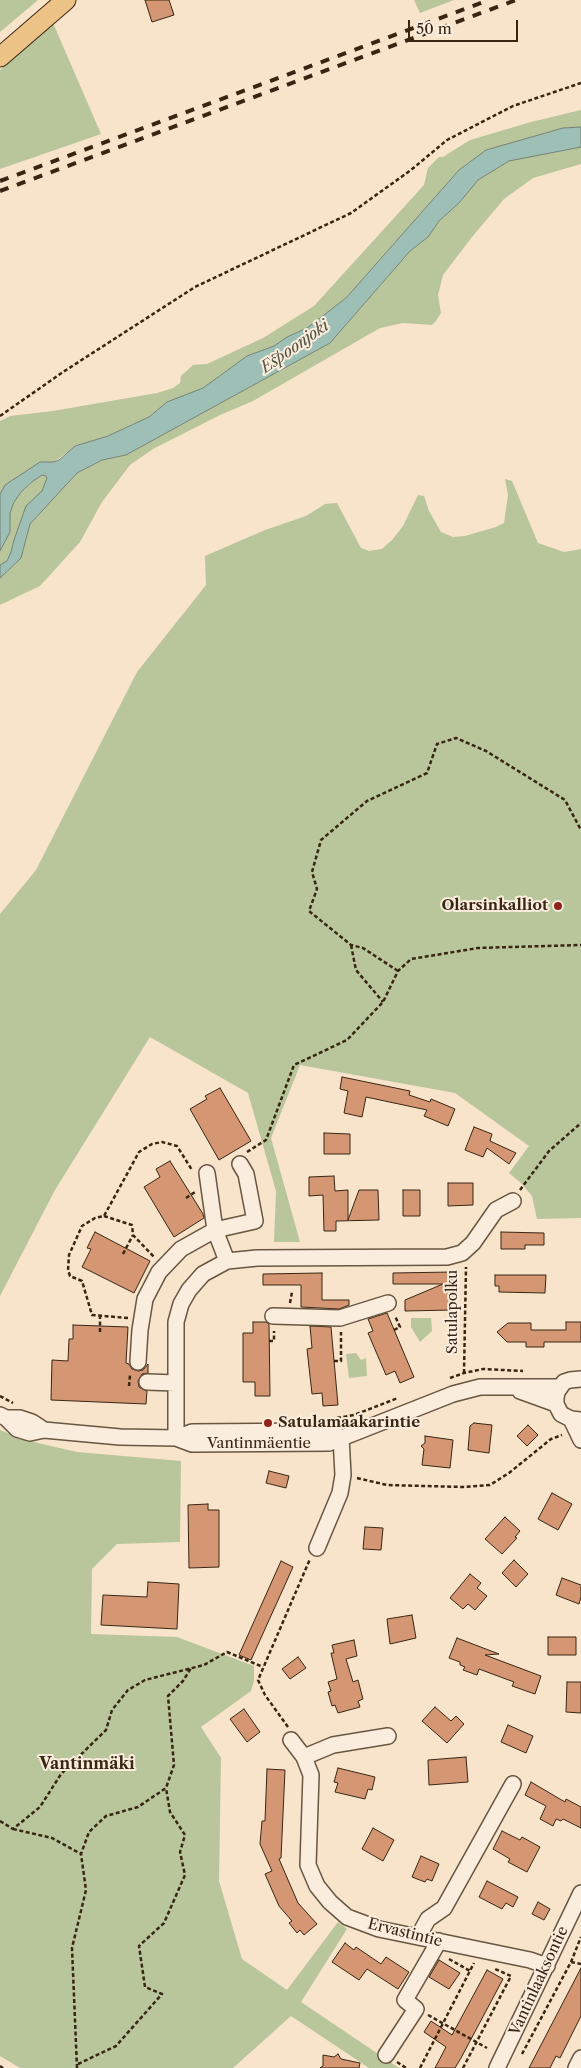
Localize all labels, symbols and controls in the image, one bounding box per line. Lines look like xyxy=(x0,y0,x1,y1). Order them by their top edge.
scale bar xyxy=(411,10,521,42)
text: 50 m xyxy=(416,19,452,38)
water label: Espoonjoki xyxy=(257,316,333,378)
place label: Olarsinkalliot xyxy=(442,897,548,915)
marker: Olarsinkalliot xyxy=(552,900,564,912)
street label: Satulapolku xyxy=(444,1270,462,1354)
place label: Satulamaakarintie xyxy=(278,1414,420,1432)
marker: Satulamaakarintie xyxy=(262,1417,274,1429)
street label: Vantinmäentie xyxy=(207,1435,311,1453)
district label: Vantinmäki xyxy=(39,1754,135,1774)
street label: Ervastintie xyxy=(366,1915,444,1951)
street label: Vantinlaaksontie xyxy=(506,1924,572,2038)

